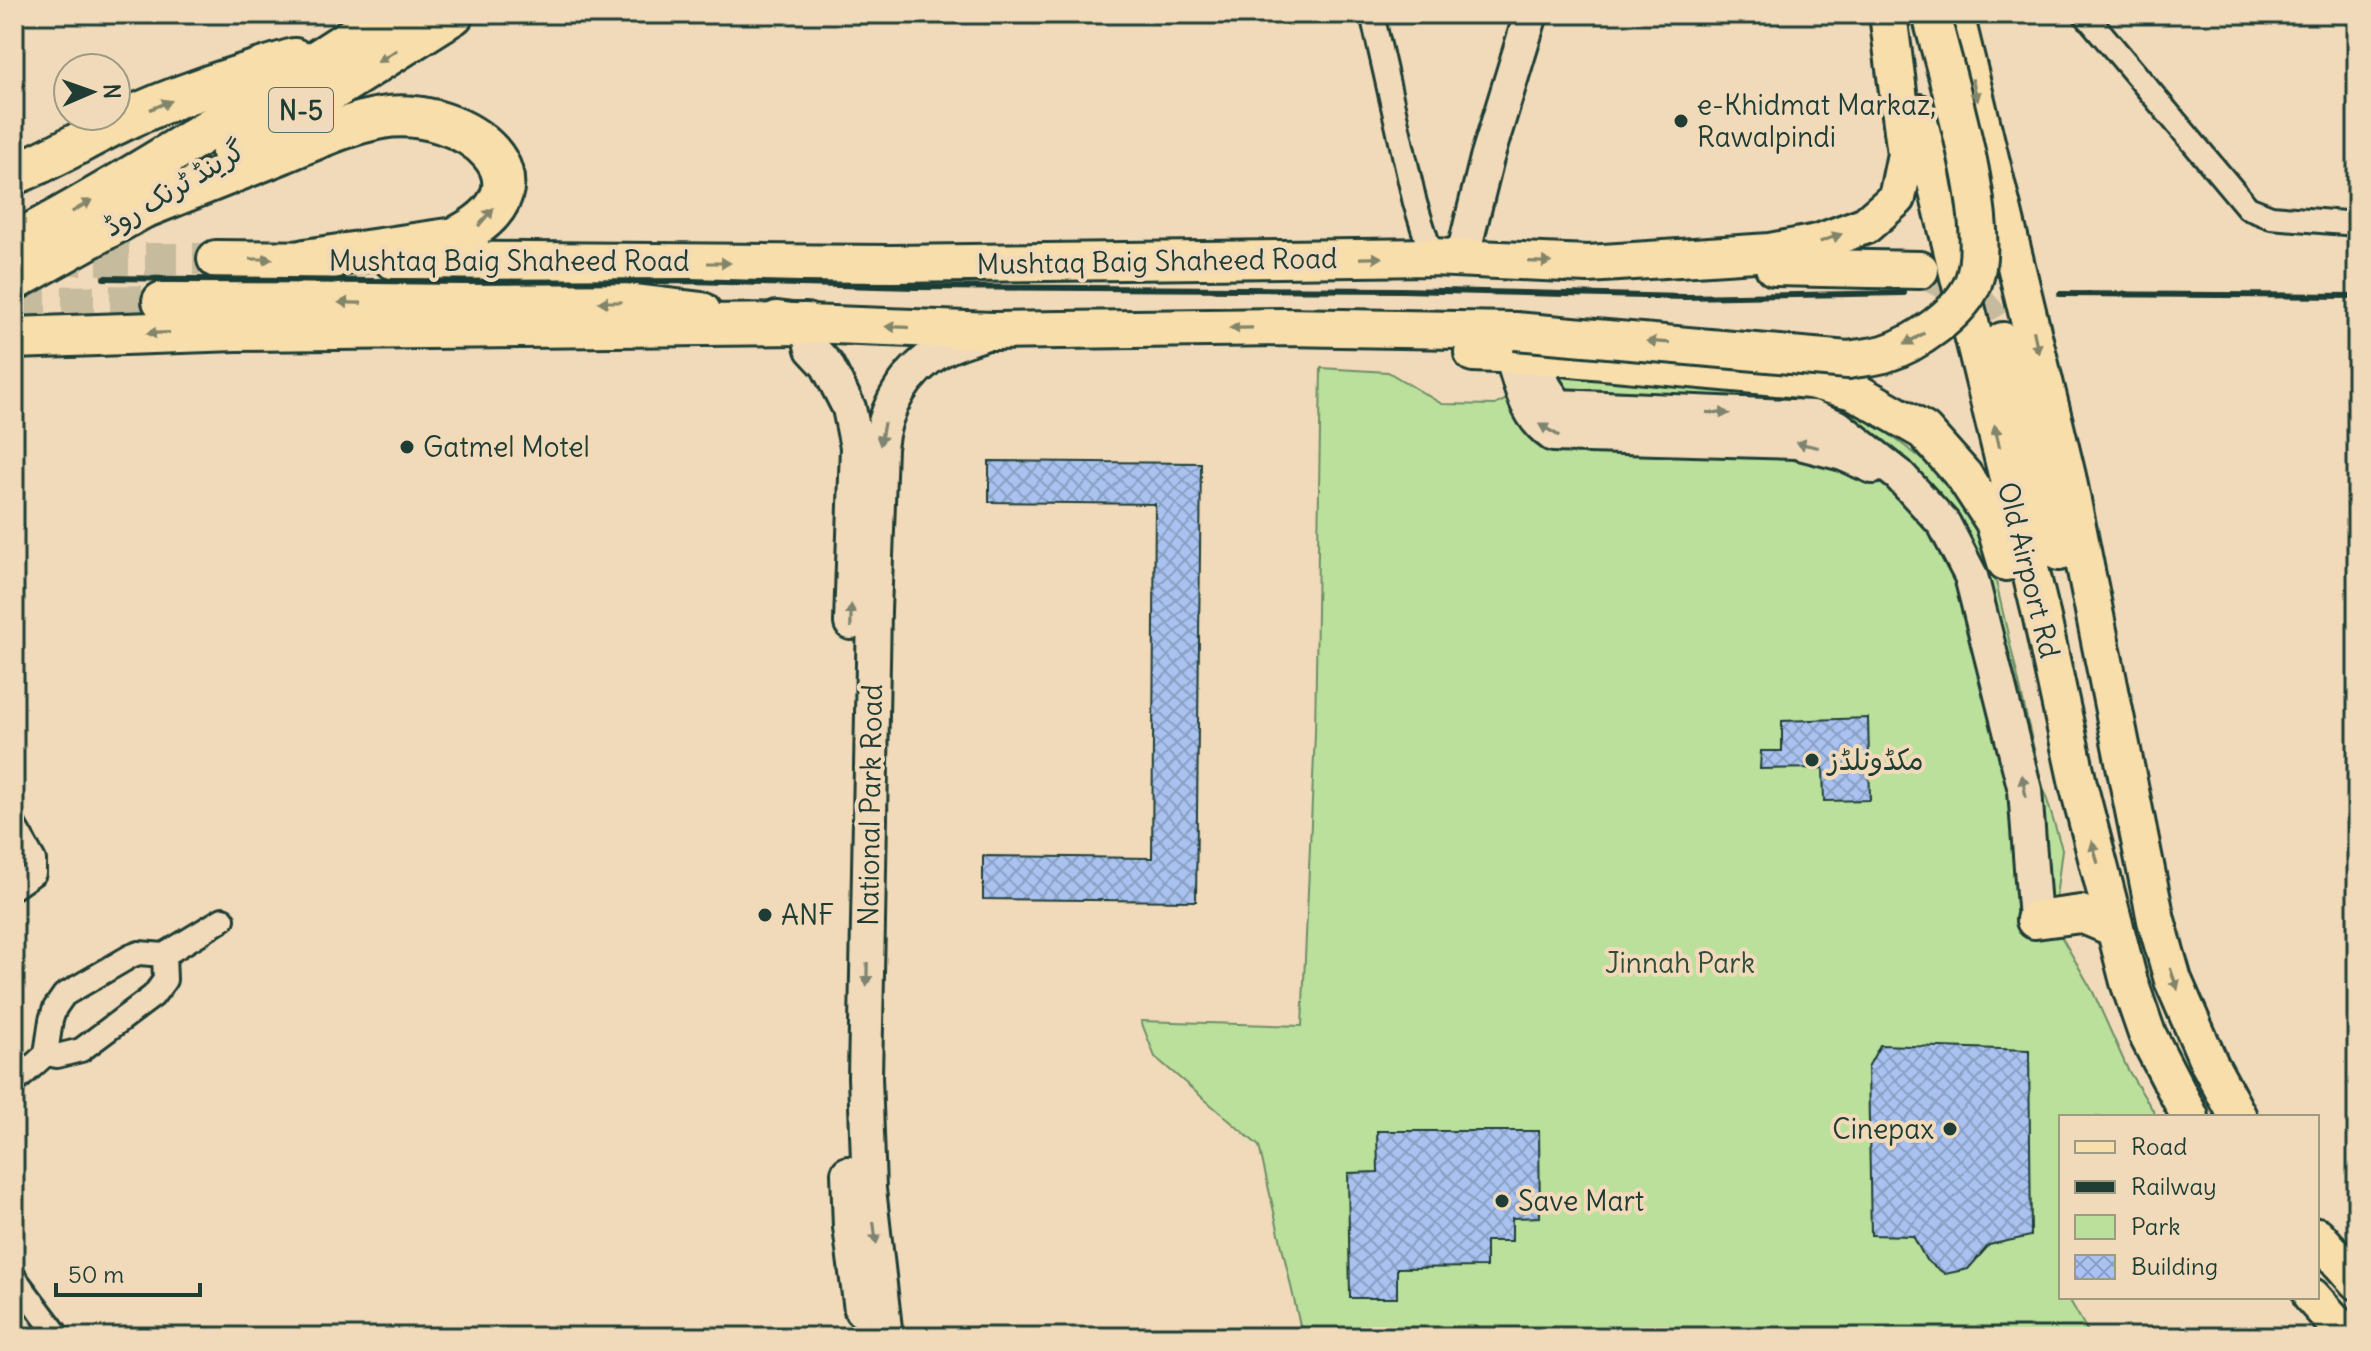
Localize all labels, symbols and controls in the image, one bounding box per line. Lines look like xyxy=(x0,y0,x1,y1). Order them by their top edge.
one-way arrow xyxy=(376,48,398,62)
north arrow xyxy=(52,52,132,132)
one-way arrow xyxy=(1969,77,1981,102)
text: N xyxy=(98,83,126,99)
place label: e-Khidmat Markaz, Rawalpindi xyxy=(1697,87,1936,155)
road number: N-5 xyxy=(269,88,333,132)
one-way arrow xyxy=(149,99,173,112)
marker: e-Khidmat Markaz, Rawalpindi xyxy=(1672,112,1690,130)
street label: گرینڈ ٹرنک روڈ xyxy=(96,132,252,244)
one-way arrow xyxy=(71,199,93,213)
one-way arrow xyxy=(477,207,494,227)
one-way arrow xyxy=(1819,231,1843,244)
street label: Mushtaq Baig Shaheed Road xyxy=(976,240,1338,282)
street label: Mushtaq Baig Shaheed Road xyxy=(329,243,689,279)
one-way arrow xyxy=(1359,252,1384,264)
one-way arrow xyxy=(249,253,274,265)
one-way arrow xyxy=(1528,256,1553,269)
one-way arrow xyxy=(707,257,732,269)
one-way arrow xyxy=(597,296,622,308)
one-way arrow xyxy=(337,297,362,309)
one-way arrow xyxy=(884,321,909,334)
one-way arrow xyxy=(1228,322,1253,334)
one-way arrow xyxy=(145,326,170,339)
one-way arrow xyxy=(2030,330,2043,355)
one-way arrow xyxy=(1903,332,1925,346)
one-way arrow xyxy=(1646,335,1671,348)
one-way arrow xyxy=(1706,406,1731,419)
one-way arrow xyxy=(875,422,888,447)
one-way arrow xyxy=(1538,423,1560,437)
one-way arrow xyxy=(1990,423,2003,448)
place label: Gatmel Motel xyxy=(423,429,590,465)
marker: Gatmel Motel xyxy=(398,438,416,456)
one-way arrow xyxy=(1794,438,1819,451)
street label: Old Airport Rd xyxy=(1990,478,2068,662)
one-way arrow xyxy=(845,603,858,628)
street label: National Park Road xyxy=(850,684,890,926)
place label: مکڈونلڈز xyxy=(1826,742,1923,778)
marker: مکڈونلڈز xyxy=(1803,751,1821,769)
one-way arrow xyxy=(2017,774,2029,799)
one-way arrow xyxy=(2089,840,2101,865)
place label: ANF xyxy=(781,897,834,933)
marker: ANF xyxy=(756,906,774,924)
park label: Jinnah Park xyxy=(1605,945,1755,981)
one-way arrow xyxy=(861,962,874,987)
one-way arrow xyxy=(2168,967,2180,991)
place label: Cinepax xyxy=(1832,1111,1934,1147)
legend xyxy=(2059,1115,2319,1299)
marker: Cinepax xyxy=(1941,1120,1959,1138)
text: Road xyxy=(2131,1131,2187,1161)
text: Railway xyxy=(2131,1171,2217,1201)
place label: Save Mart xyxy=(1518,1183,1644,1219)
marker: Save Mart xyxy=(1493,1192,1511,1210)
text: Park xyxy=(2131,1211,2181,1241)
one-way arrow xyxy=(868,1221,881,1246)
scale bar xyxy=(56,1247,200,1297)
text: Building xyxy=(2131,1251,2218,1281)
text: 50 m xyxy=(68,1259,124,1289)

